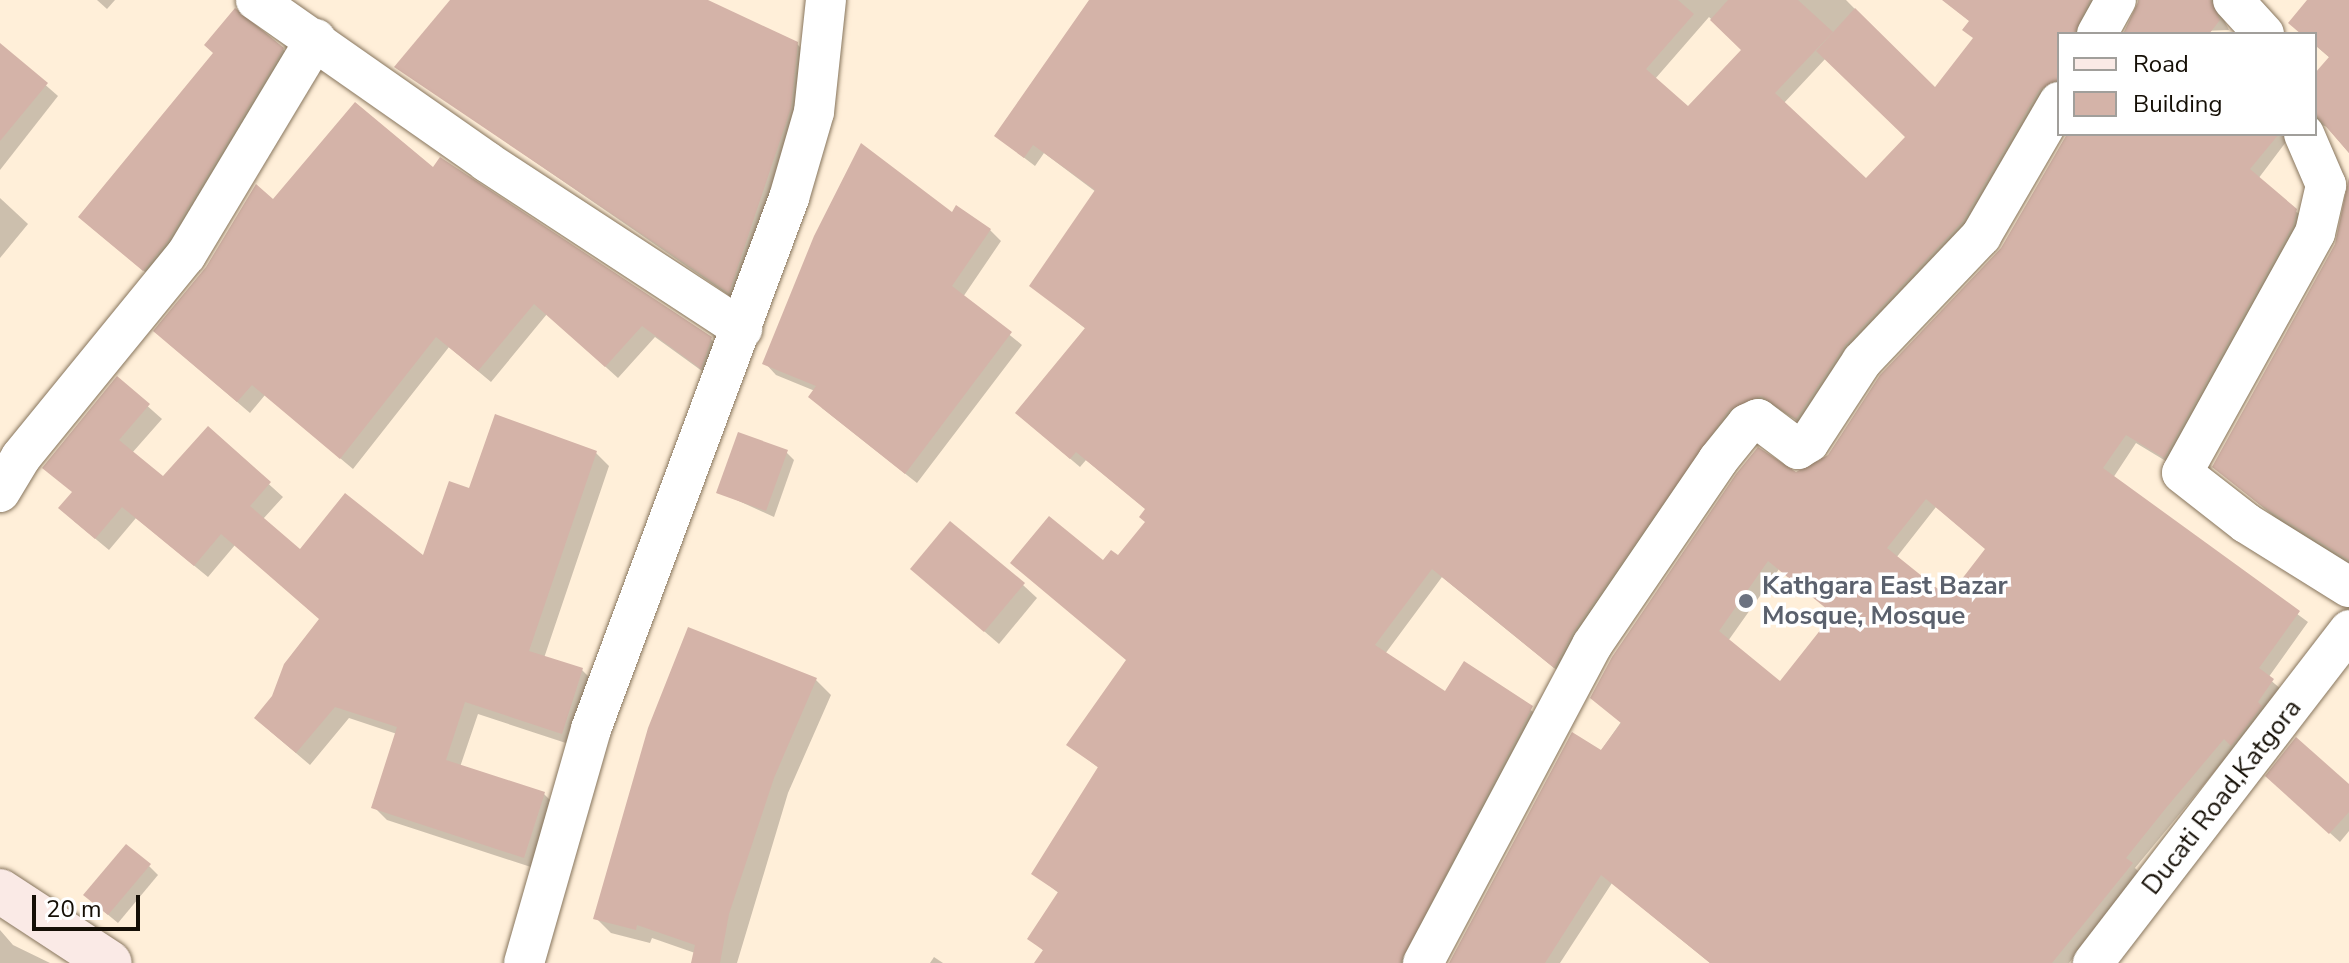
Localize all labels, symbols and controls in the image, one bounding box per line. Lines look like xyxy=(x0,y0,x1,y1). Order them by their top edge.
legend xyxy=(2057,32,2317,136)
text: Road xyxy=(2133,48,2189,80)
text: Building xyxy=(2133,88,2223,120)
place label: Kathgara East Bazar Mosque, Mosque xyxy=(1762,570,2008,632)
marker: Kathgara East Bazar Mosque, Mosque xyxy=(1737,592,1755,610)
street label: Ducati Road,Katgora xyxy=(2136,693,2308,901)
scale bar xyxy=(36,879,144,929)
text: 20 m xyxy=(46,893,102,925)

